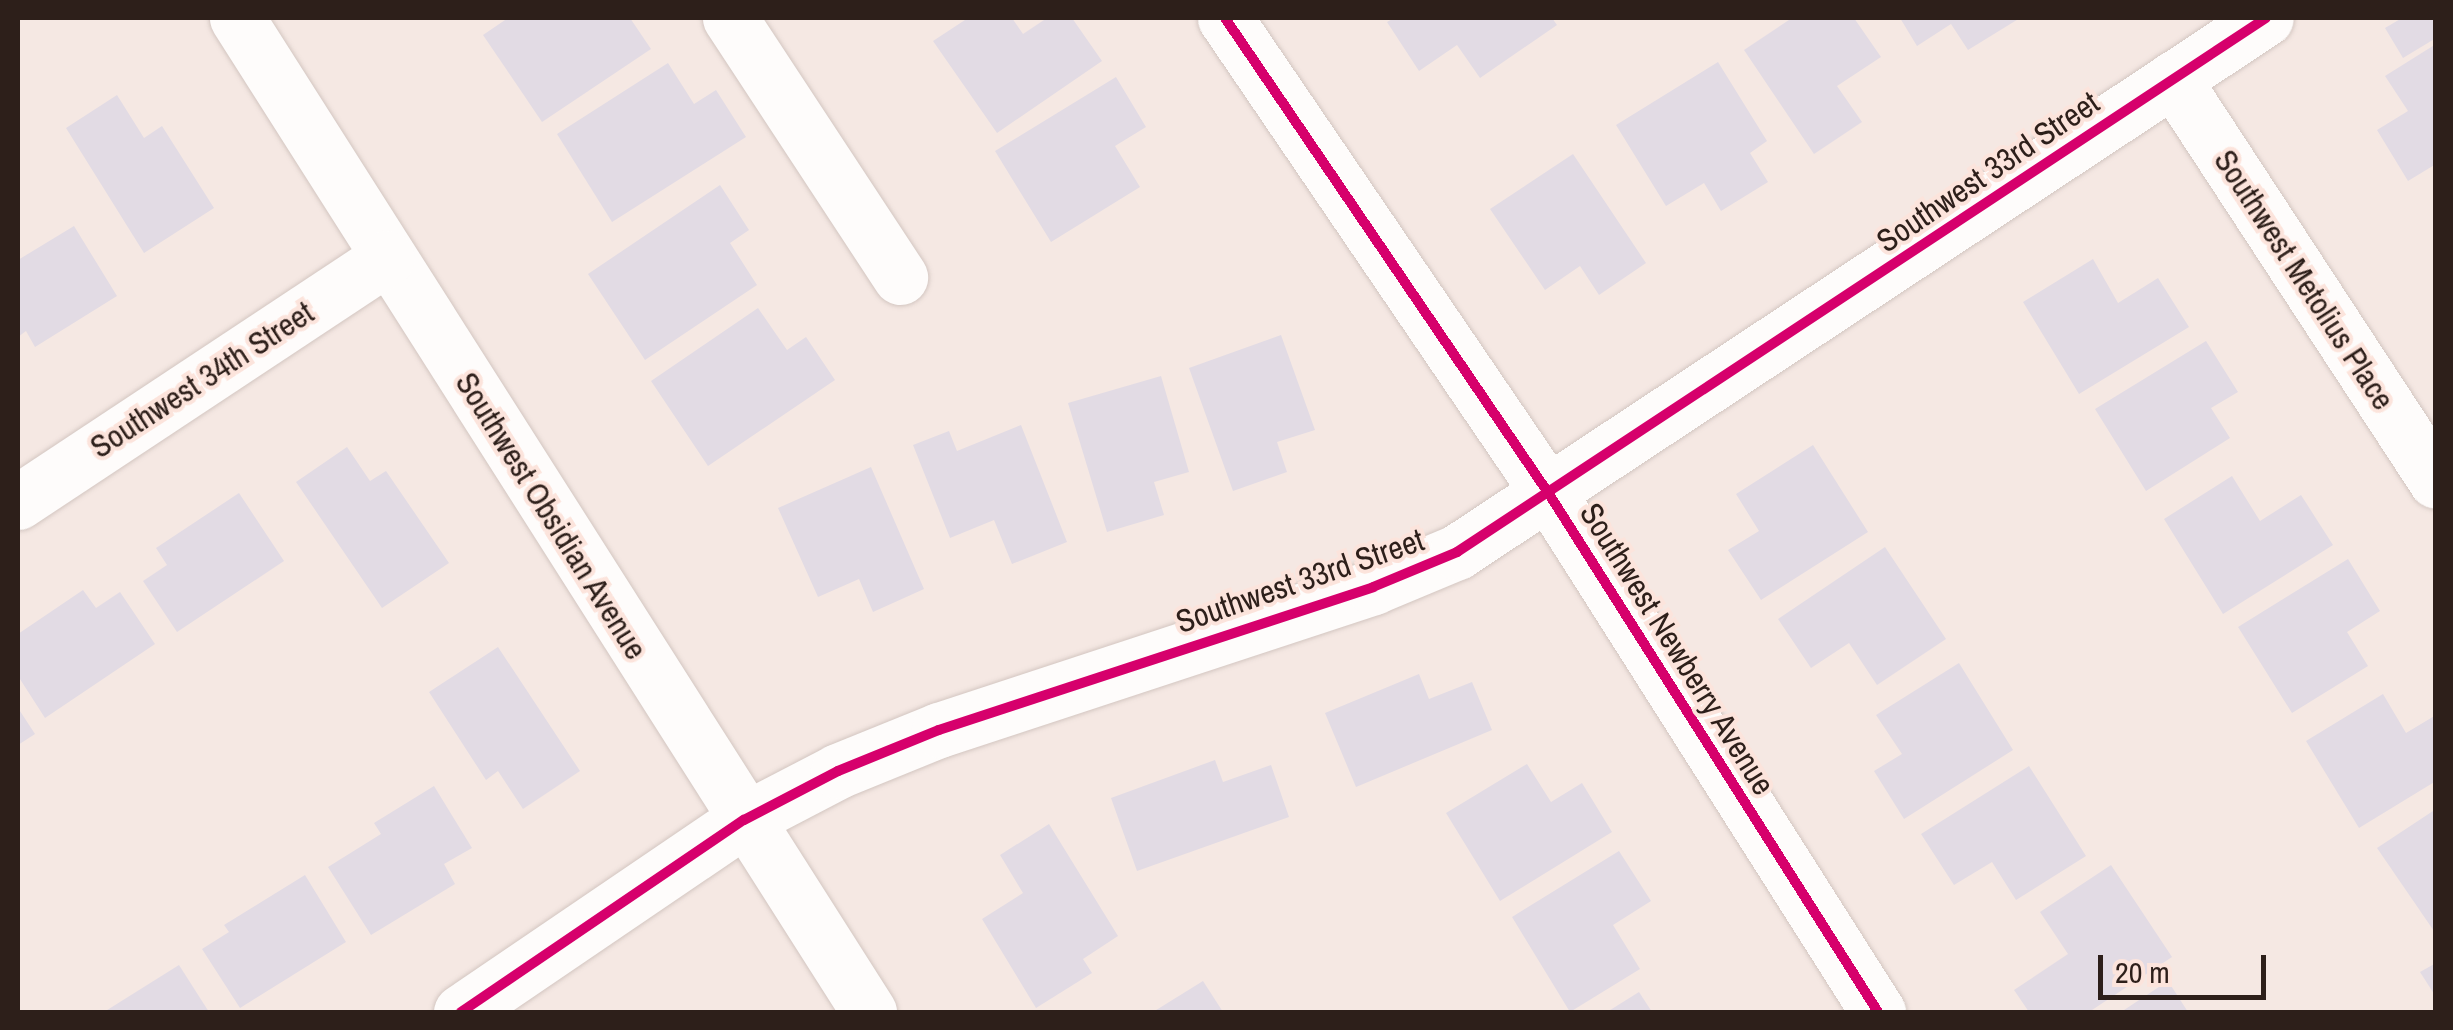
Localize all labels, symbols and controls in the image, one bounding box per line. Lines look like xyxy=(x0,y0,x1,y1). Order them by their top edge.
street label: Southwest 33rd Street xyxy=(1870,83,2106,261)
street label: Southwest Metolius Place xyxy=(2206,143,2402,417)
street label: Southwest 34th Street xyxy=(83,294,321,466)
street label: Southwest Obsidian Avenue xyxy=(447,365,655,667)
street label: Southwest Newberry Avenue xyxy=(1571,496,1783,802)
street label: Southwest 33rd Street xyxy=(1171,521,1429,641)
scale bar xyxy=(2103,935,2270,997)
text: 20 m xyxy=(2115,952,2170,992)

